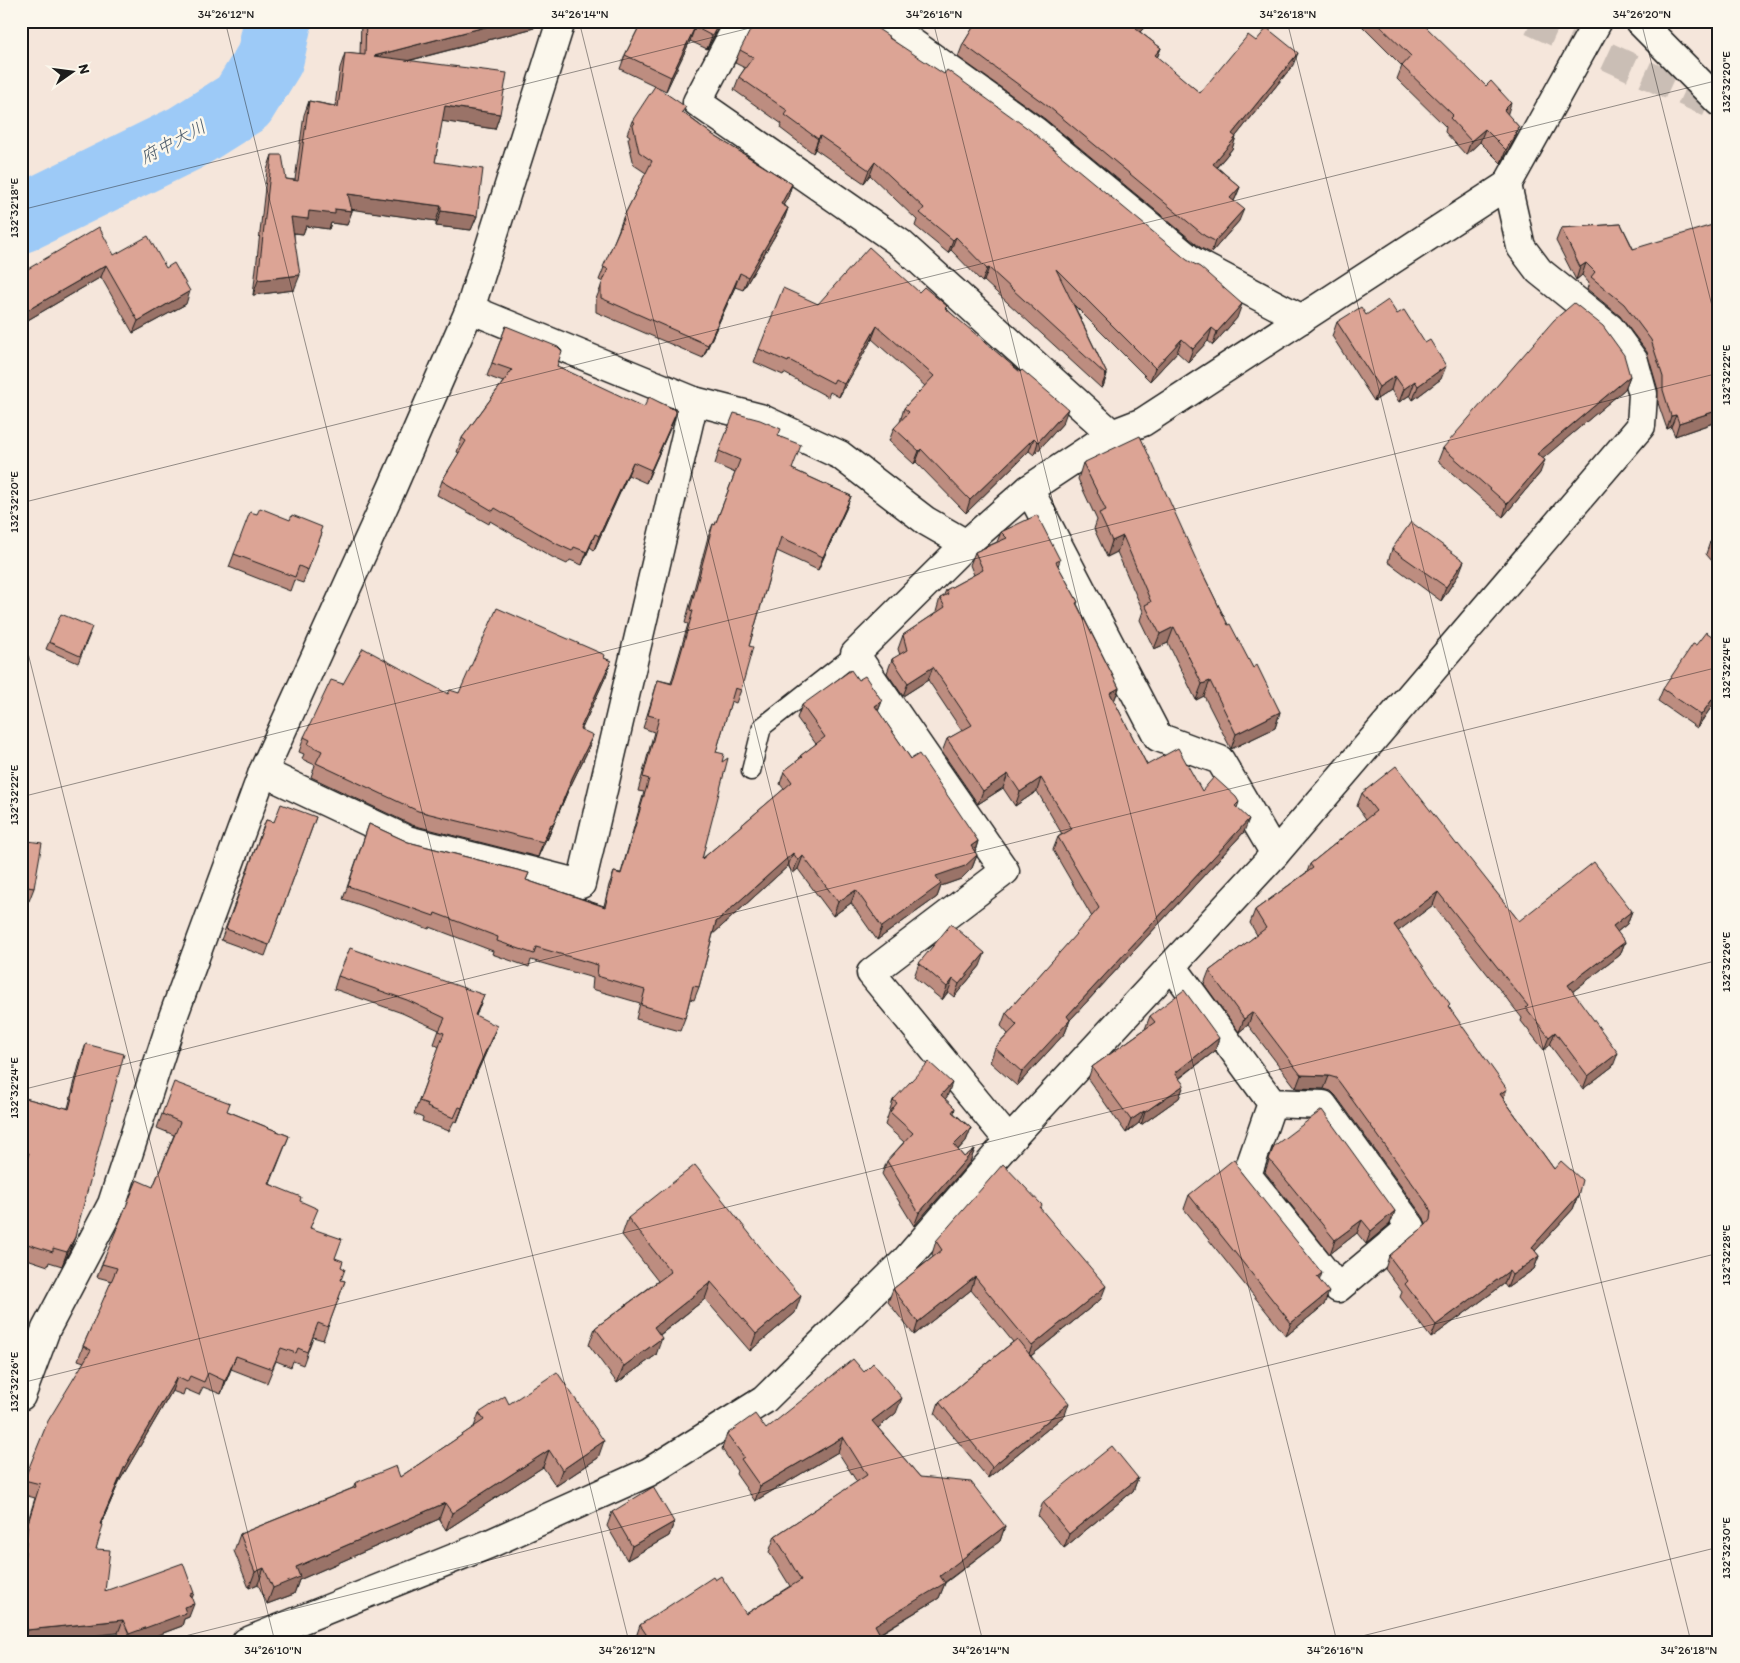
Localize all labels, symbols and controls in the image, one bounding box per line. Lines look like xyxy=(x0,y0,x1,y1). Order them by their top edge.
text: 34°26'12"N xyxy=(198,7,254,21)
text: 34°26'14"N xyxy=(551,7,609,21)
text: 34°26'16"N xyxy=(906,7,962,21)
text: 34°26'18"N xyxy=(1260,7,1316,21)
text: 34°26'20"N xyxy=(1613,7,1671,21)
north arrow xyxy=(48,48,98,98)
text: 132°32'20"E xyxy=(1719,51,1733,113)
text: N xyxy=(75,62,94,76)
water label: 府中大川 xyxy=(136,115,210,169)
text: 132°32'18"E xyxy=(7,178,21,238)
text: 132°32'22"E xyxy=(1719,344,1733,405)
text: 132°32'20"E xyxy=(7,471,21,533)
text: 132°32'24"E xyxy=(1719,637,1733,699)
text: 132°32'22"E xyxy=(7,764,21,825)
text: 132°32'26"E xyxy=(1719,931,1733,992)
text: 132°32'24"E xyxy=(7,1057,21,1119)
text: 132°32'28"E xyxy=(1719,1224,1733,1285)
text: 132°32'26"E xyxy=(7,1351,21,1412)
text: 132°32'30"E xyxy=(1719,1517,1733,1579)
text: 34°26'10"N xyxy=(244,1643,302,1657)
text: 34°26'12"N xyxy=(599,1643,655,1657)
text: 34°26'14"N xyxy=(952,1643,1010,1657)
text: 34°26'16"N xyxy=(1307,1643,1363,1657)
text: 34°26'18"N xyxy=(1661,1643,1717,1657)

